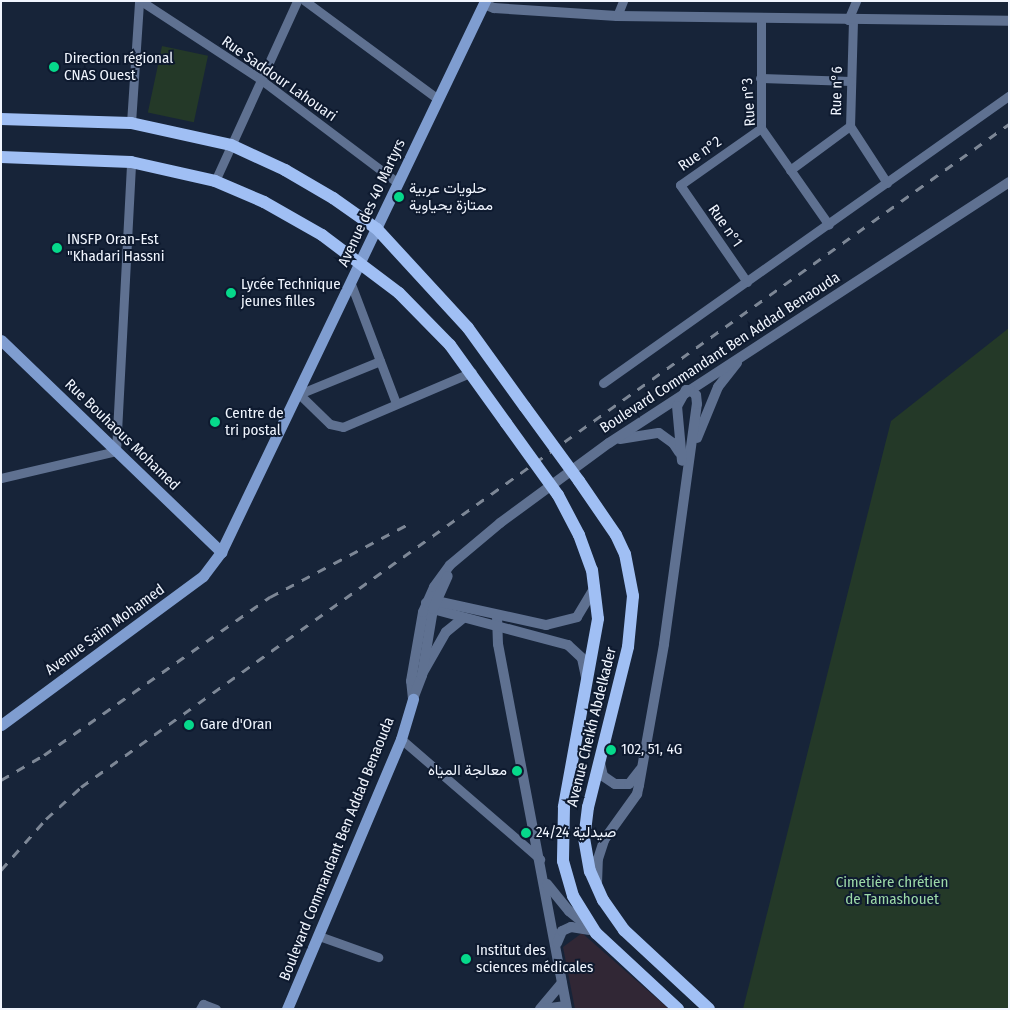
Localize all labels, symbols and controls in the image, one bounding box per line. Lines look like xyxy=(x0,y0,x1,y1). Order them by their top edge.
street label: Rue Saddour Lahouari xyxy=(218,33,340,125)
place label: Direction régional CNAS Ouest xyxy=(64,49,173,84)
marker: Direction régional CNAS Ouest xyxy=(48,61,60,73)
street label: Rue n°6 xyxy=(828,66,846,116)
street label: Rue n°3 xyxy=(738,77,760,127)
street label: Rue n°2 xyxy=(675,133,725,175)
street label: Avenue des 40 Martyrs xyxy=(335,136,409,270)
place label: حلويات عربية ممتازة يحياوية xyxy=(409,179,493,214)
marker: حلويات عربية ممتازة يحياوية xyxy=(393,191,405,203)
street label: Rue n°1 xyxy=(704,201,746,251)
place label: INSFP Oran-Est "Khadari Hassni xyxy=(67,230,164,265)
marker: INSFP Oran-Est "Khadari Hassni xyxy=(51,242,63,254)
street label: Boulevard Commandant Ben Addad Benaouda xyxy=(597,269,843,437)
place label: Lycée Technique jeunes filles xyxy=(241,275,341,310)
marker: Lycée Technique jeunes filles xyxy=(225,287,237,299)
street label: Rue Bouhaous Mohamed xyxy=(61,376,183,494)
place label: Centre de tri postal xyxy=(225,404,284,439)
marker: Centre de tri postal xyxy=(209,416,221,428)
street label: Avenue Saïm Mohamed xyxy=(42,581,168,679)
street label: Avenue Cheikh Abdelkader xyxy=(563,645,621,809)
street label: Boulevard Commandant Ben Addad Benaouda xyxy=(276,715,398,983)
place label: Gare d'Oran xyxy=(200,716,272,734)
marker: Gare d'Oran xyxy=(182,718,196,732)
place label: 102, 51, 4G xyxy=(621,741,682,759)
marker: 102, 51, 4G xyxy=(605,744,617,756)
place label: معالجة المياه xyxy=(428,762,507,780)
marker: معالجة المياه xyxy=(511,765,523,777)
place label: صيدلية 24/24 xyxy=(536,824,616,842)
marker: صيدلية 24/24 xyxy=(520,827,532,839)
park label: Cimetière chrétien de Tamashouet xyxy=(836,873,948,908)
place label: Institut des sciences médicales xyxy=(476,941,593,976)
marker: Institut des sciences médicales xyxy=(460,953,472,965)

